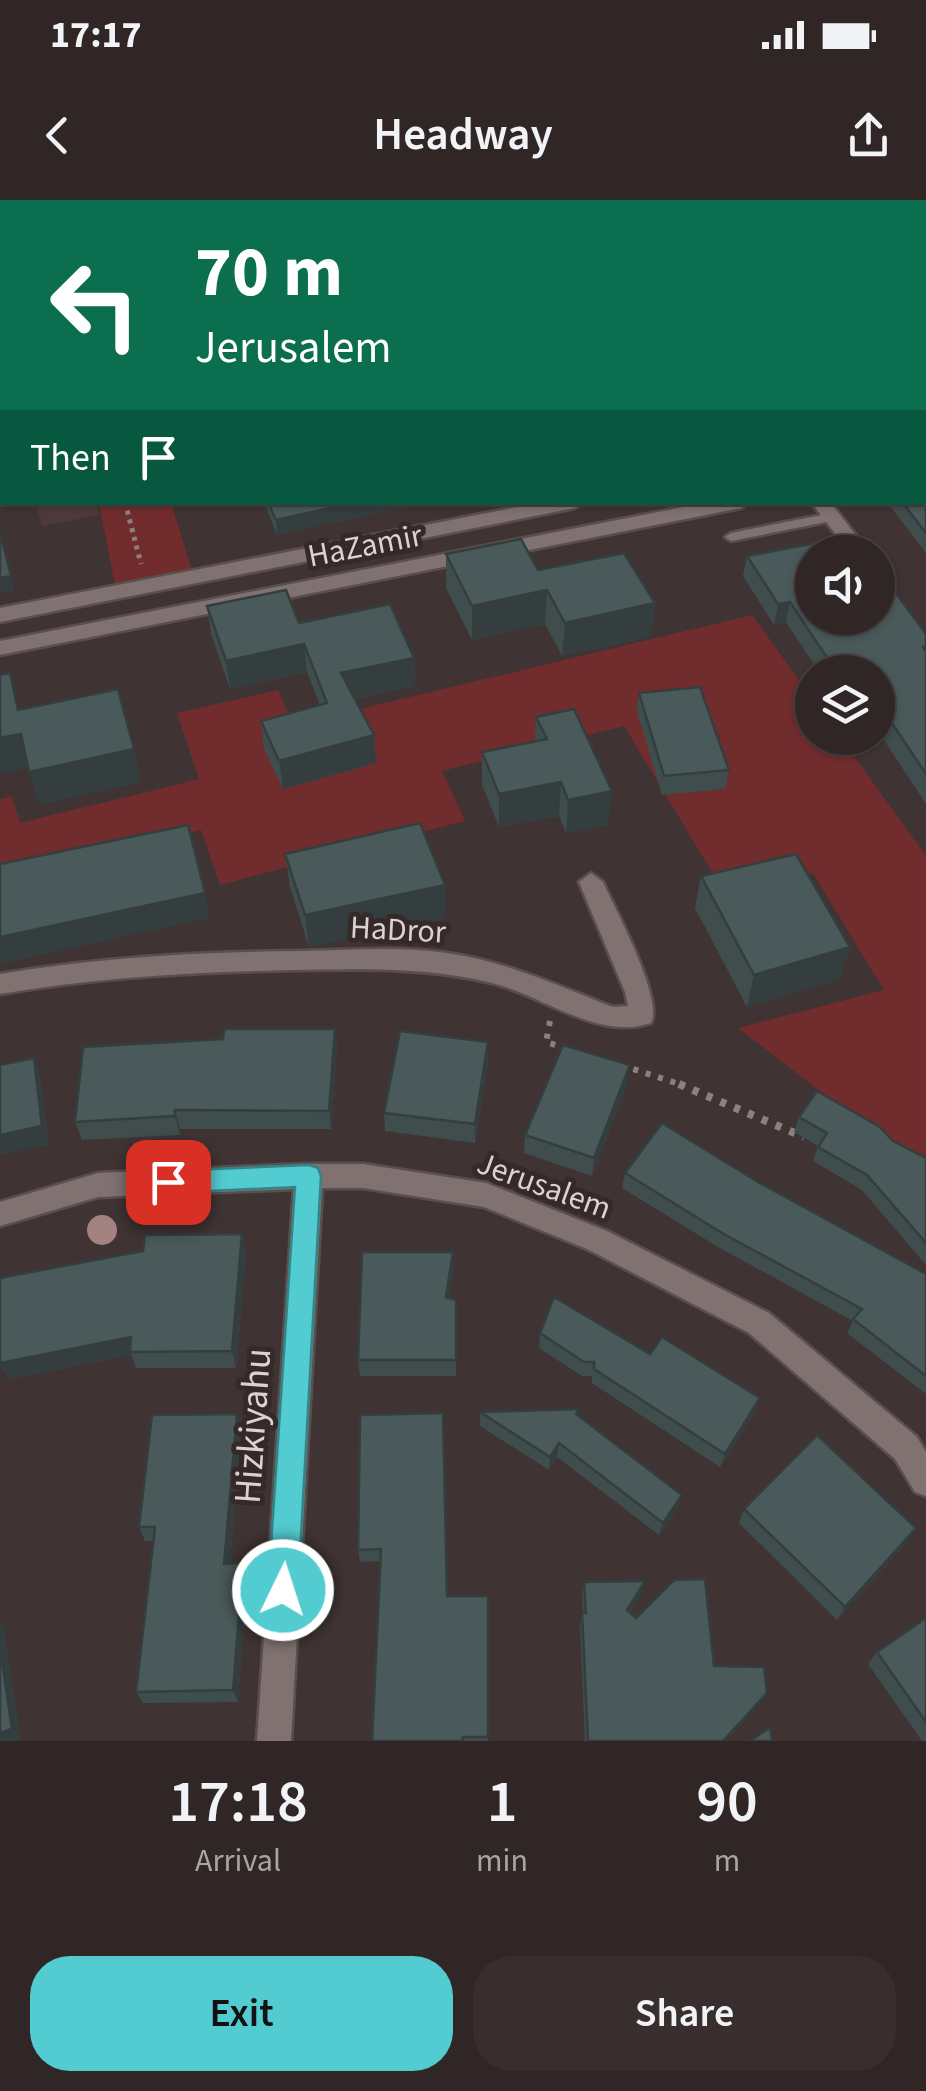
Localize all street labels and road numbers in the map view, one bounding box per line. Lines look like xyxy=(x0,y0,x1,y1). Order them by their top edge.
street label: HaZamir xyxy=(304,512,427,580)
street label: HaDror xyxy=(349,905,448,956)
street label: Jerusalem xyxy=(470,1140,618,1232)
street label: Hizkiyahu xyxy=(221,1346,285,1506)

